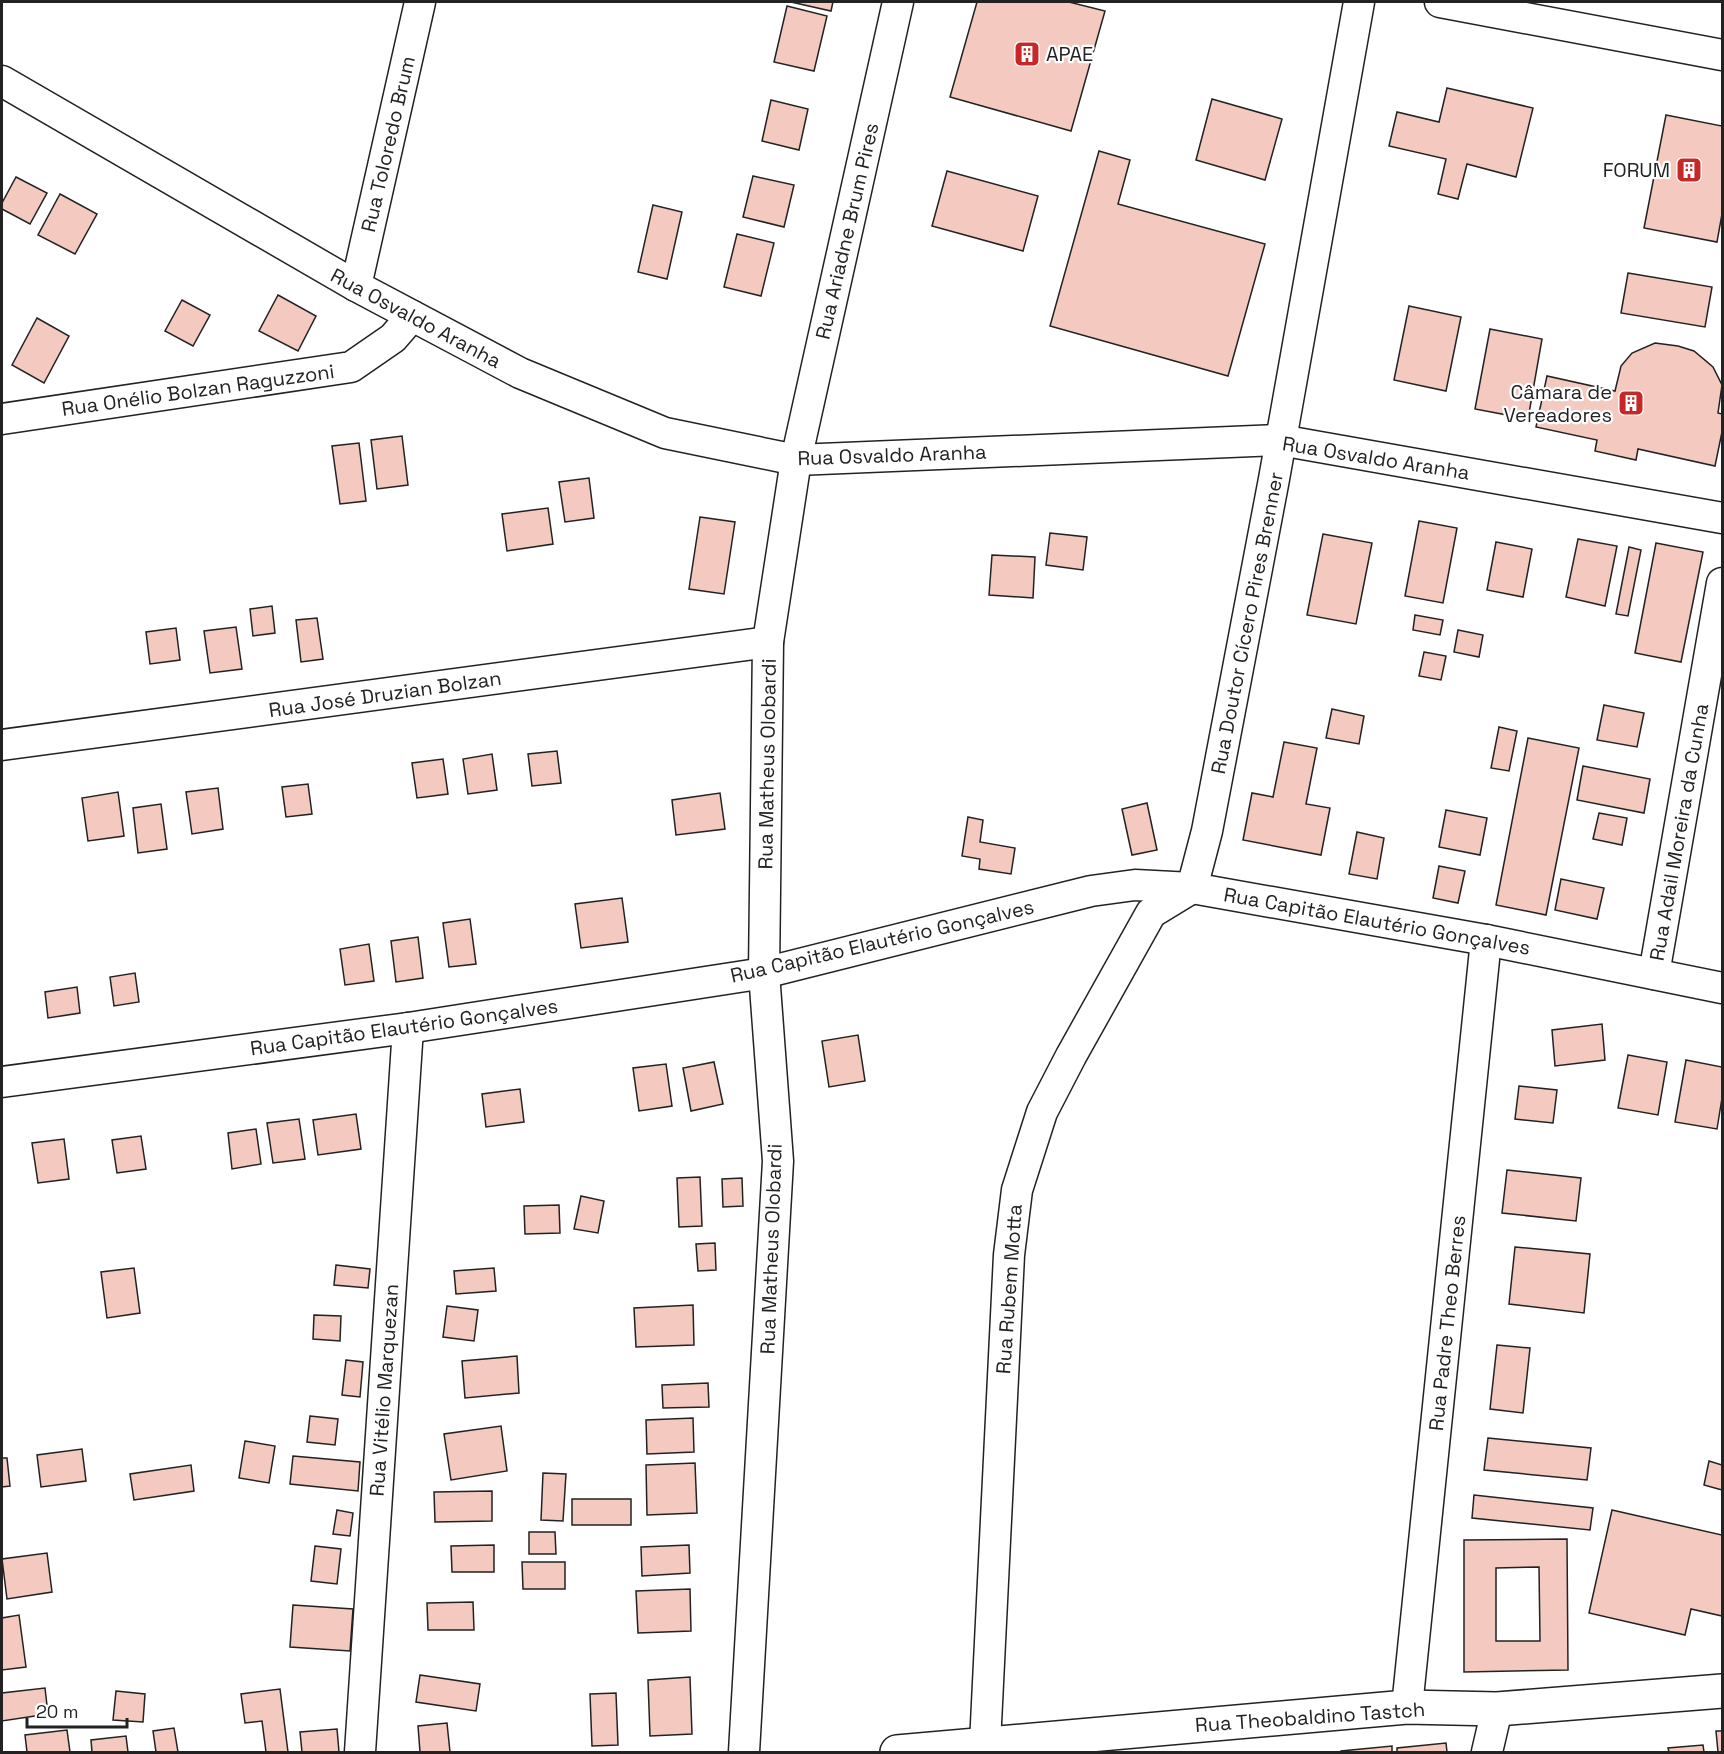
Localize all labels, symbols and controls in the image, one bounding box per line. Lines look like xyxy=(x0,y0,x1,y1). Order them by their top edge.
building icon: APAE xyxy=(1012,39,1042,69)
place label: APAE xyxy=(1046,41,1093,67)
street label: Rua Toloredo Brum xyxy=(355,53,421,235)
street label: Rua Ariadne Brum Pires xyxy=(809,120,885,342)
building icon: FORUM xyxy=(1674,155,1704,185)
place label: FORUM xyxy=(1603,157,1670,183)
street label: Rua Osvaldo Aranha xyxy=(326,262,506,374)
street label: Rua Onélio Bolzan Raguzzoni xyxy=(60,358,336,422)
place label: Câmara de Vereadores xyxy=(1503,379,1612,428)
building icon: Câmara de Vereadores xyxy=(1616,388,1646,418)
street label: Rua Osvaldo Aranha xyxy=(1280,430,1472,486)
street label: Rua Osvaldo Aranha xyxy=(797,439,987,471)
street label: Rua Doutor Cícero Pires Brenner xyxy=(1205,470,1289,776)
street label: Rua Matheus Olobardi xyxy=(752,658,782,870)
street label: Rua José Druzian Bolzan xyxy=(267,665,503,723)
street label: Rua Adail Moreira da Cunha xyxy=(1644,701,1714,963)
street label: Rua Capitão Elautério Gonçalves xyxy=(1222,881,1532,961)
street label: Rua Capitão Elautério Gonçalves xyxy=(728,893,1036,989)
street label: Rua Capitão Elautério Gonçalves xyxy=(248,993,560,1061)
street label: Rua Matheus Olobardi xyxy=(754,1143,788,1355)
street label: Rua Rubem Motta xyxy=(990,1203,1028,1375)
street label: Rua Padre Theo Berres xyxy=(1423,1214,1471,1432)
street label: Rua Vitélio Marquezan xyxy=(364,1283,404,1497)
scale bar xyxy=(27,1691,128,1729)
street label: Rua Theobaldino Tastch xyxy=(1194,1696,1426,1738)
text: 20 m xyxy=(36,1700,79,1723)

